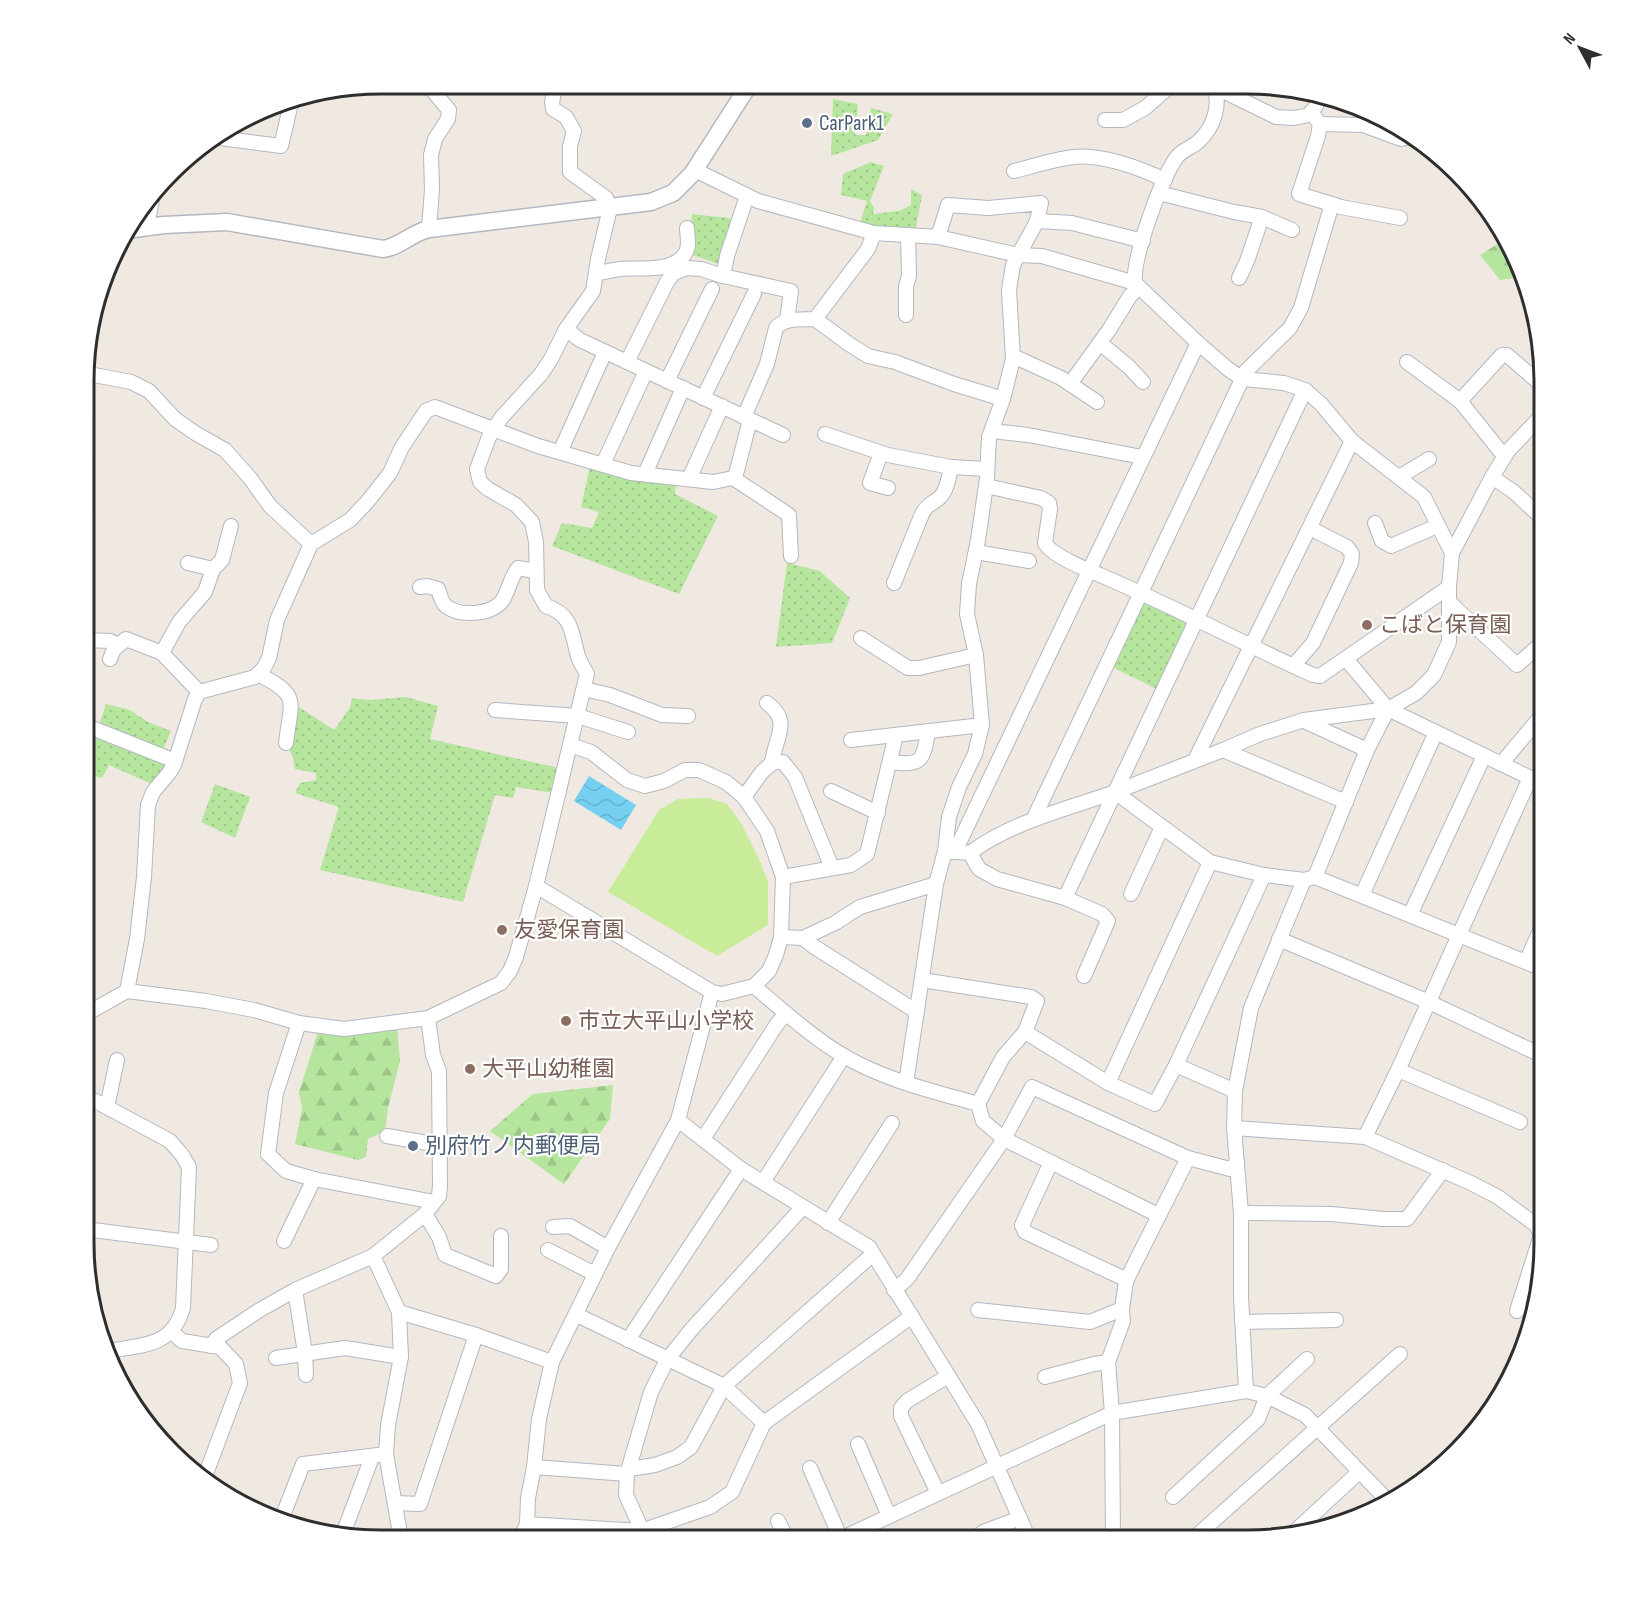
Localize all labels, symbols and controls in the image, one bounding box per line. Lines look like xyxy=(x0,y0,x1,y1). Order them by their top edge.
north arrow xyxy=(1550,18,1610,78)
text: N xyxy=(1560,30,1580,49)
place label: CarPark1 xyxy=(819,110,884,137)
marker: CarPark1 xyxy=(800,116,814,130)
place label: こばと保育園 xyxy=(1379,612,1511,639)
marker: こばと保育園 xyxy=(1360,618,1374,632)
place label: 友愛保育園 xyxy=(514,917,624,944)
marker: 友愛保育園 xyxy=(495,923,509,937)
place label: 市立大平山小学校 xyxy=(578,1008,754,1035)
marker: 市立大平山小学校 xyxy=(559,1014,573,1028)
place label: 大平山幼稚園 xyxy=(482,1056,614,1083)
marker: 大平山幼稚園 xyxy=(463,1062,477,1076)
place label: 別府竹ノ内郵便局 xyxy=(425,1133,601,1160)
marker: 別府竹ノ内郵便局 xyxy=(406,1139,420,1153)

